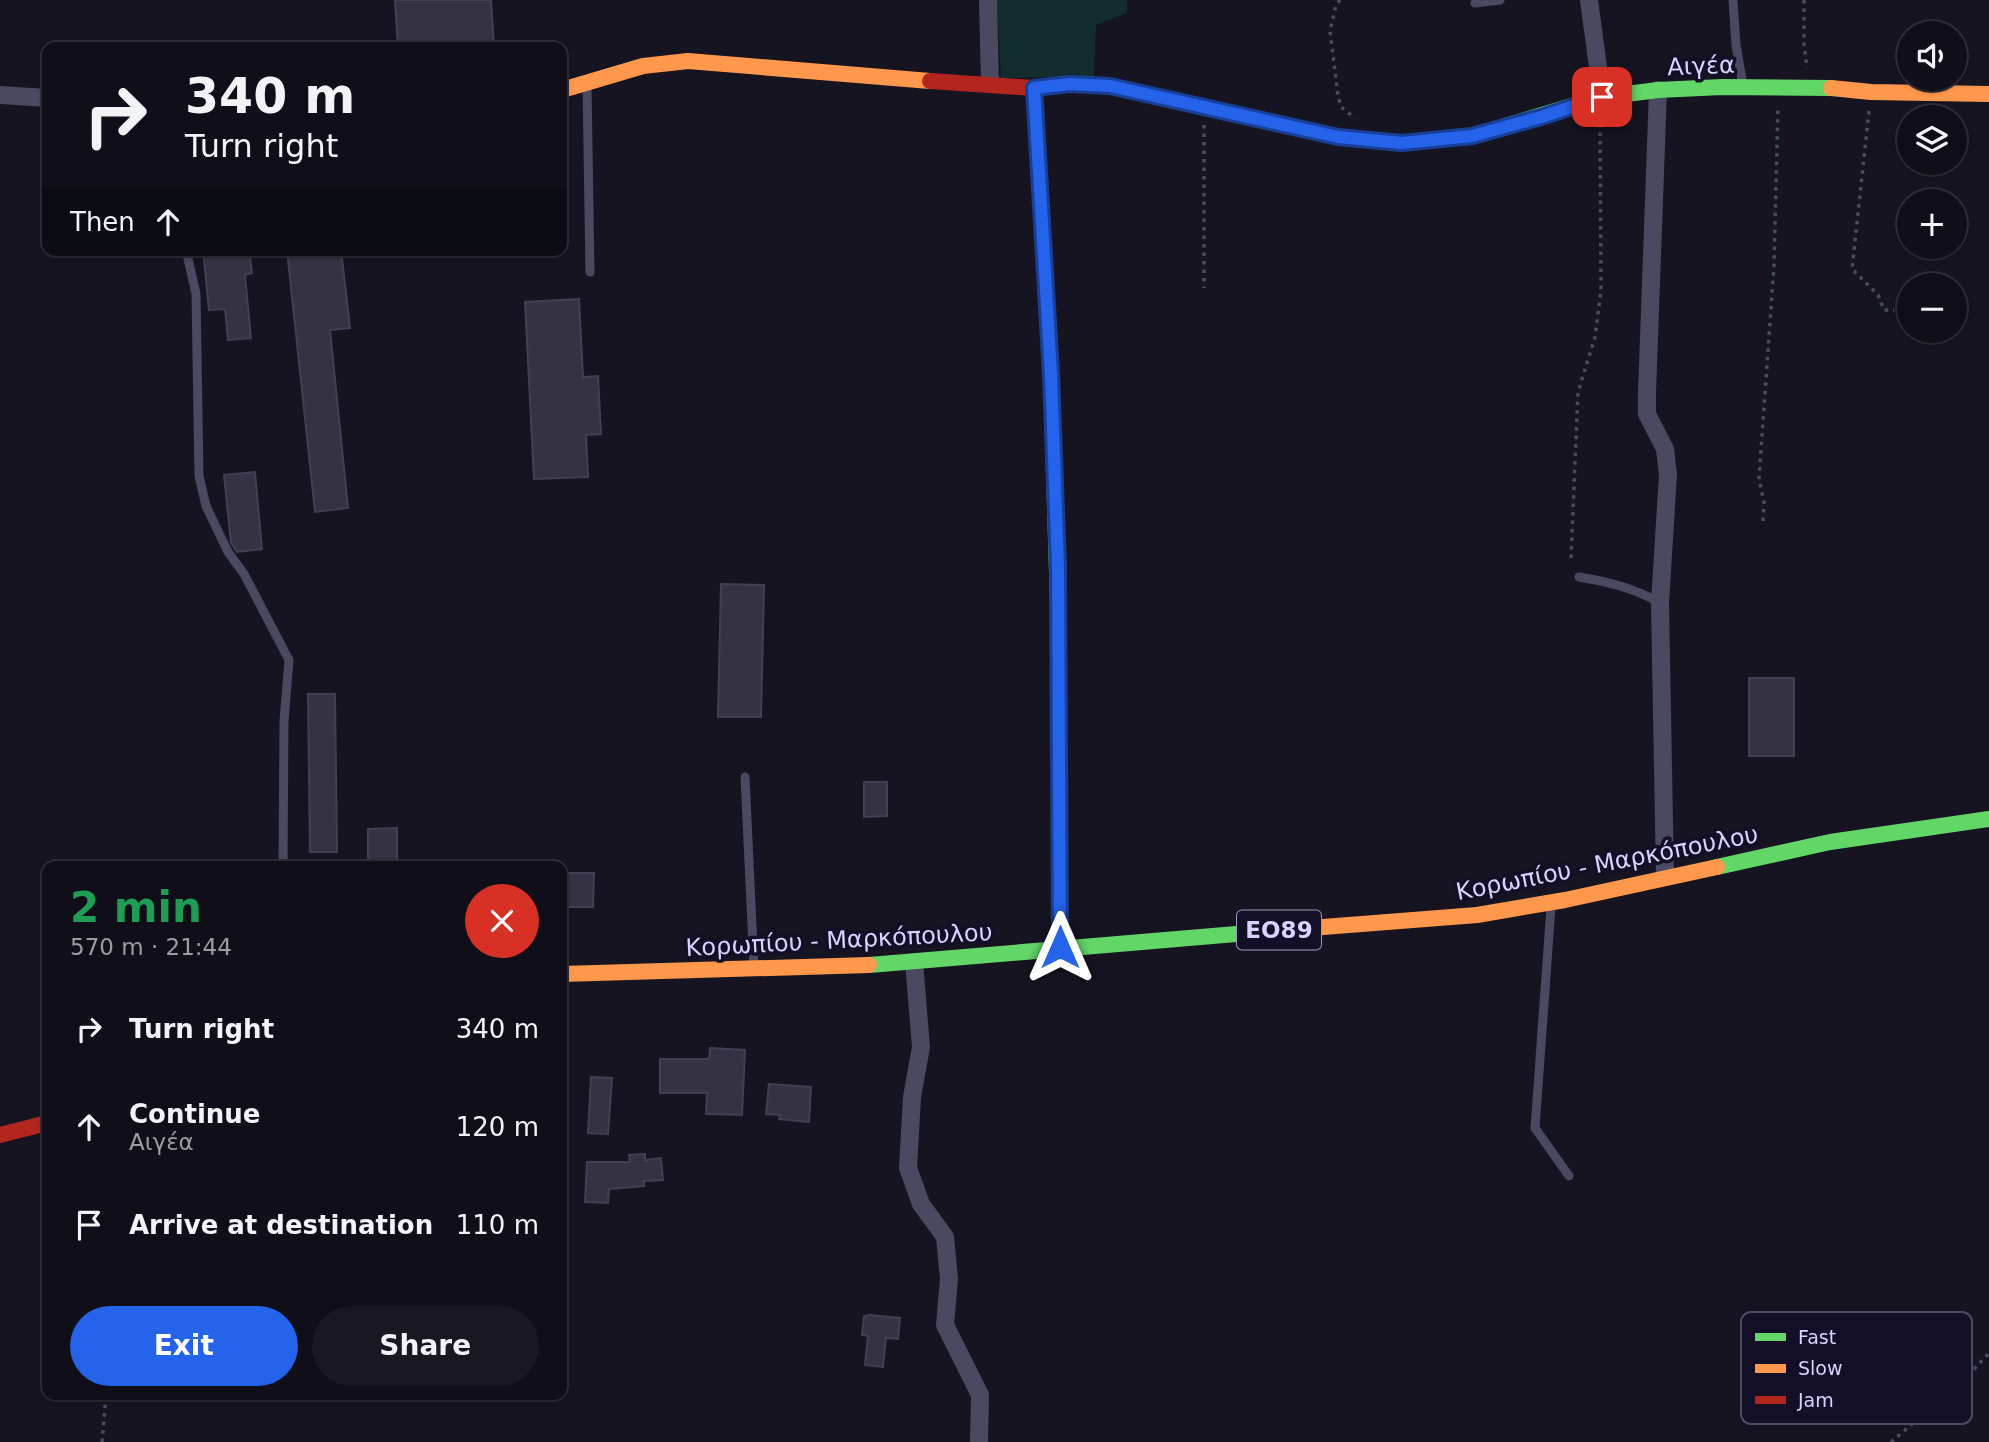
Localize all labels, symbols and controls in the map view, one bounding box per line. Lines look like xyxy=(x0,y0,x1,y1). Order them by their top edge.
map controls xyxy=(1897,21,1967,343)
button: sound xyxy=(1897,21,1967,91)
street label: Αιγέα xyxy=(1667,51,1735,81)
pin xyxy=(1572,67,1632,127)
text: 340 m xyxy=(185,68,355,125)
icon: right xyxy=(70,70,161,161)
icon: arrive xyxy=(1583,78,1621,116)
button: layers xyxy=(1897,105,1967,175)
text: Turn right xyxy=(185,127,338,165)
button: + xyxy=(1897,189,1967,259)
icon: ahead xyxy=(149,203,187,241)
text: Then xyxy=(70,207,135,237)
button: − xyxy=(1897,273,1967,343)
street label: Κορωπίου - Μαρκόπουλου xyxy=(1454,820,1760,906)
text: 2 min xyxy=(70,883,202,932)
button: close xyxy=(465,884,539,958)
position arrow xyxy=(1023,910,1097,984)
road number: ΕΟ89 xyxy=(1237,911,1321,950)
street label: Κορωπίου - Μαρκόπουλου xyxy=(685,918,993,962)
text: 570 m · 21:44 xyxy=(70,934,232,960)
icon: right xyxy=(70,1010,108,1048)
text: Turn right xyxy=(129,1014,274,1044)
text: 340 m xyxy=(456,1014,539,1044)
text: Continue xyxy=(129,1099,260,1129)
icon: ahead xyxy=(70,1108,108,1146)
text: 120 m xyxy=(456,1112,539,1142)
text: Αιγέα xyxy=(129,1129,194,1155)
icon: arrive xyxy=(70,1206,108,1244)
text: Arrive at destination xyxy=(129,1210,433,1240)
text: 110 m xyxy=(456,1210,539,1240)
button: Exit xyxy=(70,1306,298,1386)
button: Share xyxy=(312,1306,539,1386)
legend xyxy=(1741,1312,1972,1424)
text: Fast xyxy=(1798,1326,1836,1348)
text: Slow xyxy=(1798,1357,1843,1379)
text: Jam xyxy=(1797,1389,1834,1411)

